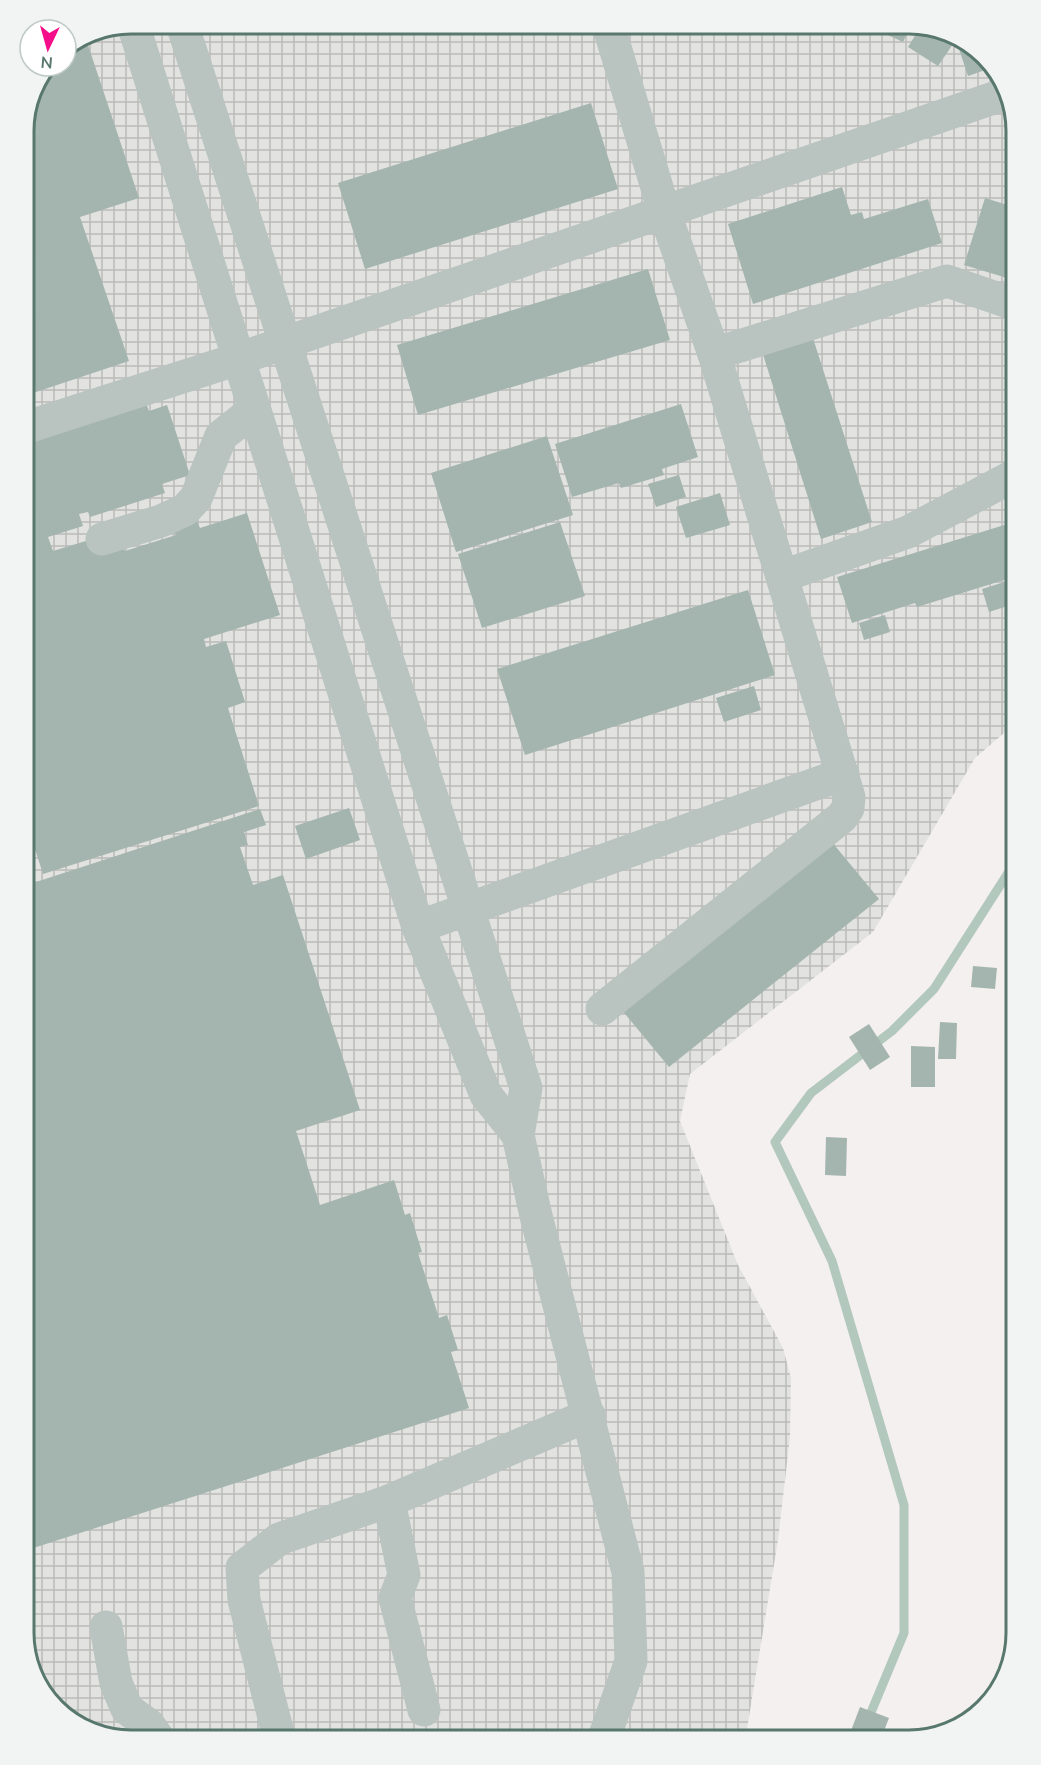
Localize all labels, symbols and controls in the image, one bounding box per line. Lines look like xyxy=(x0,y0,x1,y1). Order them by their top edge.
north arrow xyxy=(18,18,78,78)
text: N xyxy=(40,52,54,73)

